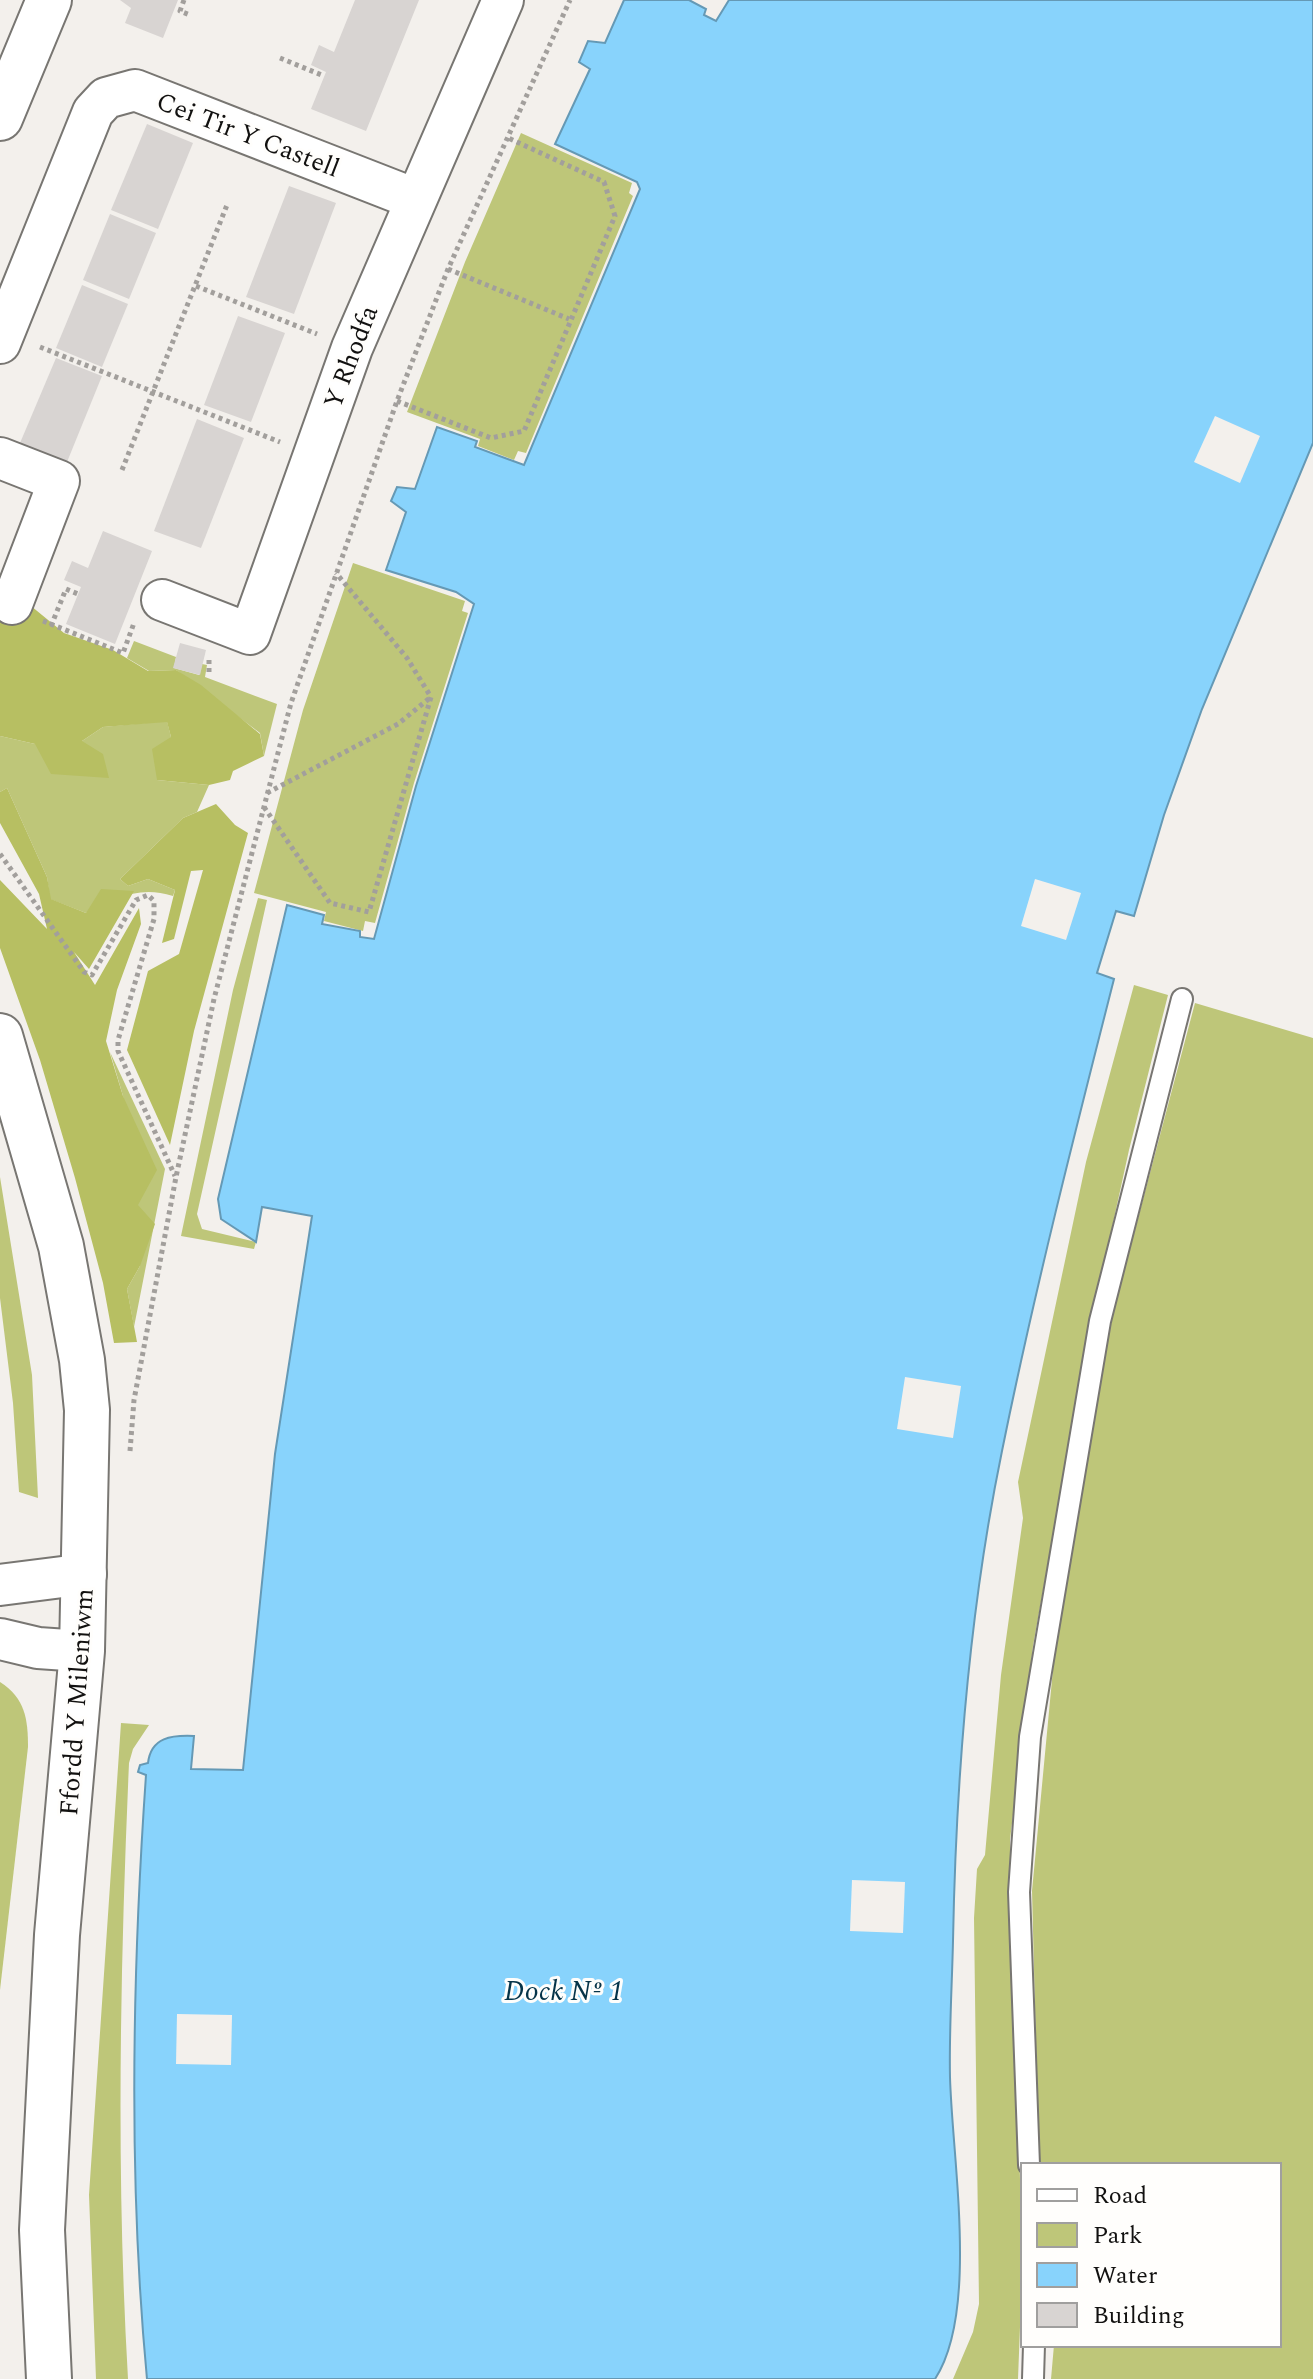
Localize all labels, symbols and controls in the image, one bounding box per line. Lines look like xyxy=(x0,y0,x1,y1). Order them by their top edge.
street label: Cei Tir Y Castell xyxy=(151,82,345,188)
street label: Y Rhodfa xyxy=(313,299,389,414)
street label: Ffordd Y Mileniwm xyxy=(49,1587,105,1817)
water label: Dock Nº 1 xyxy=(504,1970,624,2013)
legend xyxy=(1021,2163,1281,2347)
text: Road xyxy=(1093,2178,1147,2214)
text: Park xyxy=(1093,2218,1143,2254)
text: Water xyxy=(1093,2258,1157,2294)
text: Building xyxy=(1093,2298,1185,2334)

